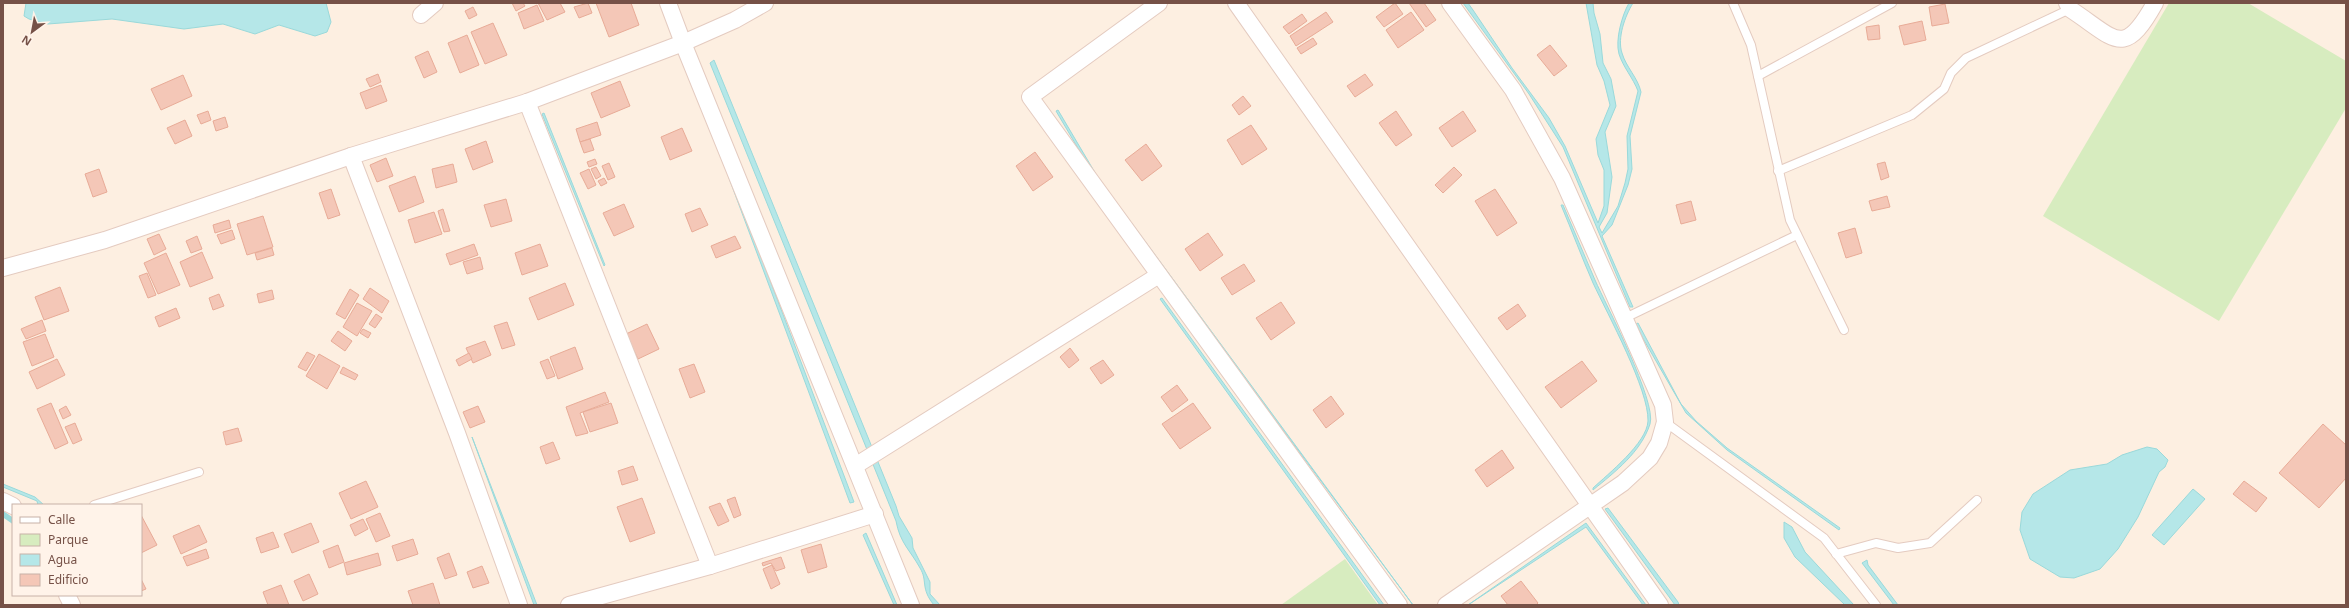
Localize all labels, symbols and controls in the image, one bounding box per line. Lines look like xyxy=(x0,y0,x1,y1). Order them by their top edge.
north arrow xyxy=(12,12,52,52)
text: N xyxy=(19,32,34,50)
legend xyxy=(12,504,142,596)
text: Calle xyxy=(48,511,76,528)
text: Parque xyxy=(48,531,89,548)
text: Agua xyxy=(48,551,77,568)
text: Edificio xyxy=(48,571,89,588)

